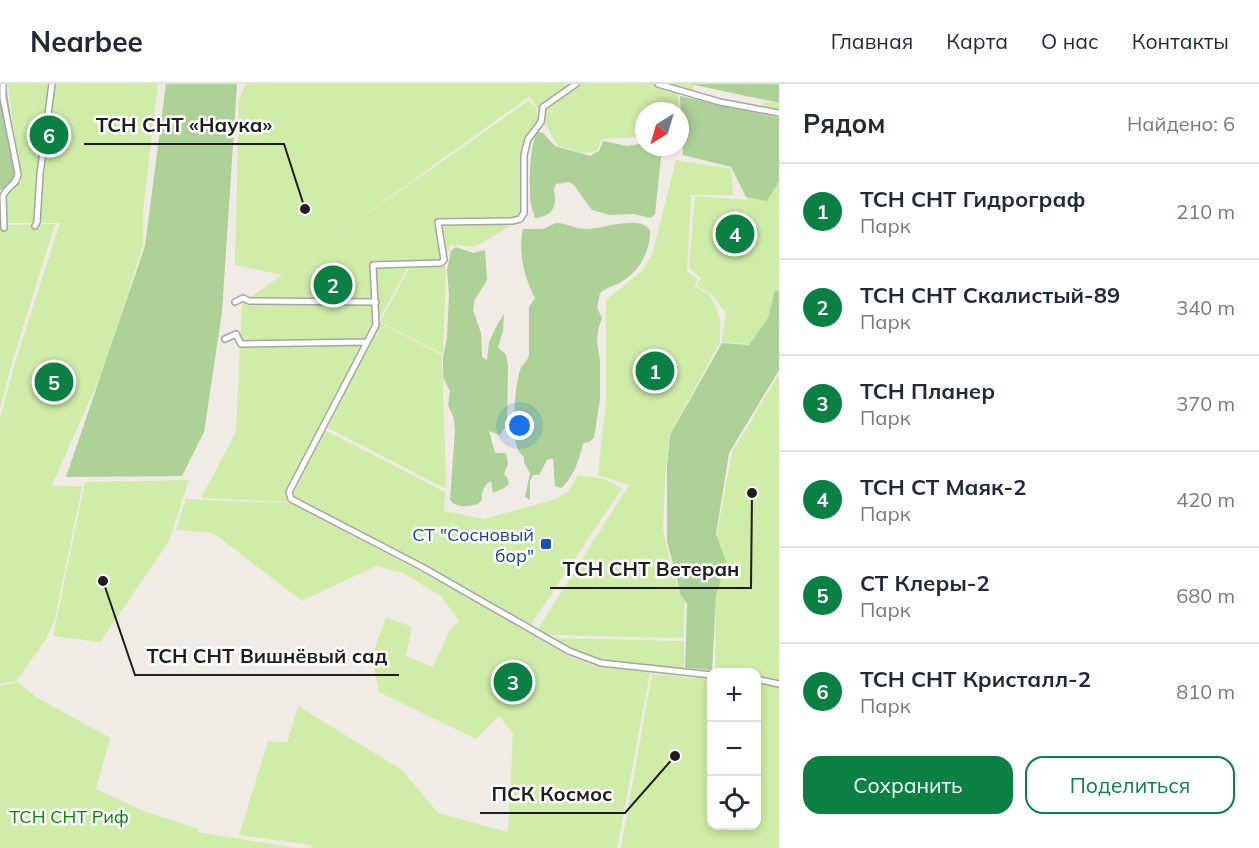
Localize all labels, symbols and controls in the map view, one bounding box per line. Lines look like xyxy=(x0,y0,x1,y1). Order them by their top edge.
text: Nearbee xyxy=(30,24,143,59)
text: Главная xyxy=(831,28,913,54)
text: Карта xyxy=(946,28,1008,54)
text: О нас xyxy=(1041,28,1099,54)
text: Контакты xyxy=(1132,28,1229,54)
north arrow xyxy=(635,102,689,156)
callout: ТСН СНТ «Наука» xyxy=(84,106,284,144)
text: Рядом xyxy=(803,107,886,140)
text: Найдено: 6 xyxy=(1127,111,1235,136)
pin: 6 xyxy=(29,112,68,158)
text: ТСН СНТ «Наука» xyxy=(96,112,272,137)
text: ТСН СНТ Гидрограф xyxy=(860,185,1085,213)
text: 1 xyxy=(817,199,829,224)
text: 210 m xyxy=(1176,199,1235,224)
pin: 4 xyxy=(716,212,754,256)
text: Парк xyxy=(860,213,910,238)
pin: 2 xyxy=(314,262,352,308)
text: ТСН СНТ Скалистый-89 xyxy=(860,281,1120,309)
text: 2 xyxy=(817,295,829,320)
text: 340 m xyxy=(1176,295,1235,320)
text: Парк xyxy=(860,309,910,334)
pin: 1 xyxy=(636,348,674,394)
pin: 5 xyxy=(34,360,74,404)
text: ТСН Планер xyxy=(860,377,995,405)
text: 3 xyxy=(817,391,829,416)
text: 370 m xyxy=(1176,391,1235,416)
text: Парк xyxy=(860,405,910,430)
your location xyxy=(505,411,534,440)
text: ТСН СТ Маяк-2 xyxy=(860,473,1026,501)
text: 4 xyxy=(817,487,829,512)
text: 420 m xyxy=(1176,487,1235,512)
text: Парк xyxy=(860,501,910,526)
place label: СТ "Сосновый бор" xyxy=(412,523,534,567)
marker: СТ "Сосновый бор" xyxy=(539,537,553,551)
callout: ТСН СНТ Ветеран xyxy=(550,550,751,588)
text: ТСН СНТ Ветеран xyxy=(563,556,739,581)
text: СТ Клеры-2 xyxy=(860,569,990,597)
text: 5 xyxy=(817,583,829,608)
text: 680 m xyxy=(1176,583,1235,608)
text: Парк xyxy=(860,597,910,622)
callout: ТСН СНТ Вишнёвый сад xyxy=(135,637,399,675)
text: ТСН СНТ Вишнёвый сад xyxy=(147,643,388,668)
pin: 3 xyxy=(494,660,532,704)
text: ТСН СНТ Кристалл-2 xyxy=(860,665,1091,693)
map controls xyxy=(707,668,761,830)
button: + xyxy=(707,668,761,722)
text: 6 xyxy=(817,679,829,704)
text: 810 m xyxy=(1176,679,1235,704)
text: Парк xyxy=(860,693,910,718)
button: − xyxy=(707,722,761,776)
button: Сохранить xyxy=(803,756,1013,814)
button: Поделиться xyxy=(1025,756,1235,814)
callout: ПСК Космос xyxy=(480,775,625,813)
button: locate xyxy=(707,776,761,830)
text: ПСК Космос xyxy=(492,781,612,806)
park label: ТСН СНТ Риф xyxy=(9,805,129,828)

